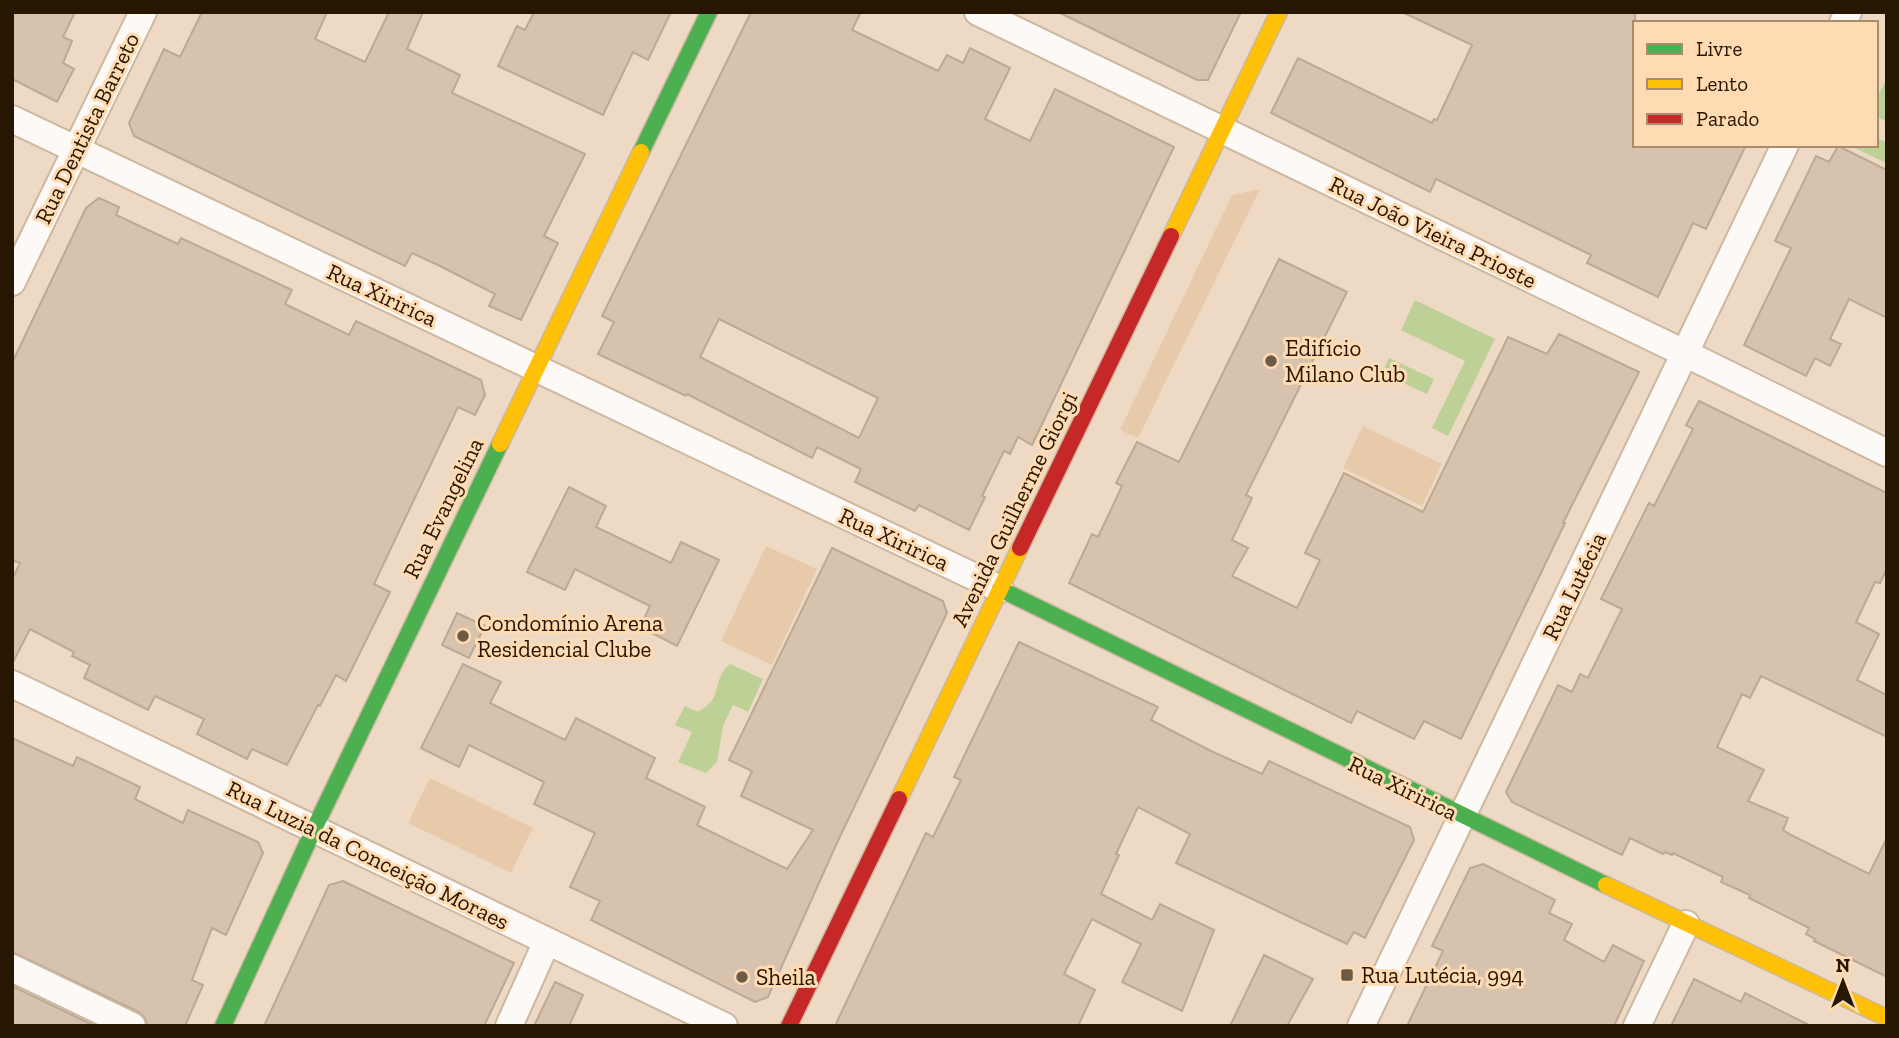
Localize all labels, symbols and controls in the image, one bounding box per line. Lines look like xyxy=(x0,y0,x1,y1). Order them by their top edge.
legend xyxy=(1633,21,1878,147)
street label: Rua Dentista Barreto xyxy=(29,28,145,228)
text: Livre xyxy=(1696,36,1743,61)
text: Lento xyxy=(1696,71,1748,96)
text: Parado xyxy=(1696,106,1759,131)
street label: Rua João Vieira Prioste xyxy=(1325,170,1541,294)
street label: Rua Xiririca xyxy=(323,257,441,333)
place label: Edifício Milano Club xyxy=(1285,334,1405,388)
marker: Edifício Milano Club xyxy=(1263,353,1279,369)
street label: Avenida Guilherme Giorgi xyxy=(945,387,1083,631)
street label: Rua Evangelina xyxy=(397,433,489,583)
street label: Rua Xiririca xyxy=(835,501,953,577)
street label: Rua Lutécia xyxy=(1536,528,1612,644)
place label: Condomínio Arena Residencial Clube xyxy=(477,609,663,663)
marker: Condomínio Arena Residencial Clube xyxy=(455,628,471,644)
street label: Rua Xiririca xyxy=(1344,750,1462,826)
street label: Rua Luzia da Conceição Moraes xyxy=(222,774,514,936)
north arrow xyxy=(1808,947,1878,1017)
text: N xyxy=(1836,954,1850,977)
place label: Rua Lutécia, 994 xyxy=(1361,961,1524,989)
place label: Sheila xyxy=(756,963,816,991)
marker: Rua Lutécia, 994 xyxy=(1339,967,1355,983)
marker: Sheila xyxy=(734,969,750,985)

